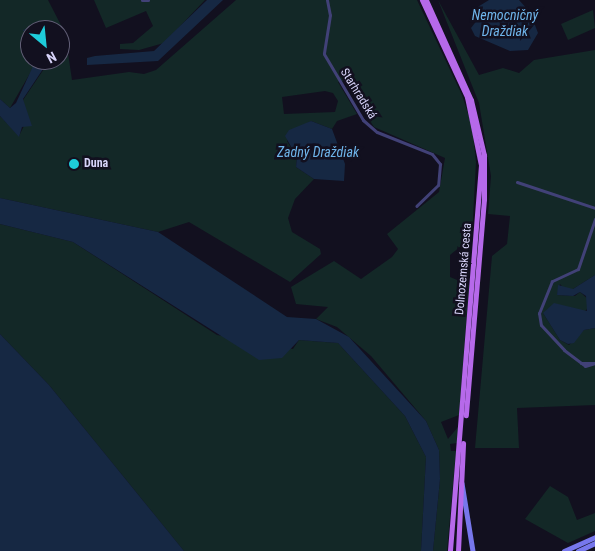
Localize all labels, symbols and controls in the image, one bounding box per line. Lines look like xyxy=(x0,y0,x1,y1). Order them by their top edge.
water label: Nemocničný Draždiak xyxy=(472,7,538,40)
north arrow xyxy=(20,20,70,70)
text: N xyxy=(44,48,59,66)
street label: Starhradská xyxy=(337,66,379,122)
water label: Zadný Draždiak xyxy=(277,144,359,160)
place label: Duna xyxy=(84,157,108,171)
marker: Duna xyxy=(68,158,80,170)
street label: Dolnozemská cesta xyxy=(453,222,475,316)

